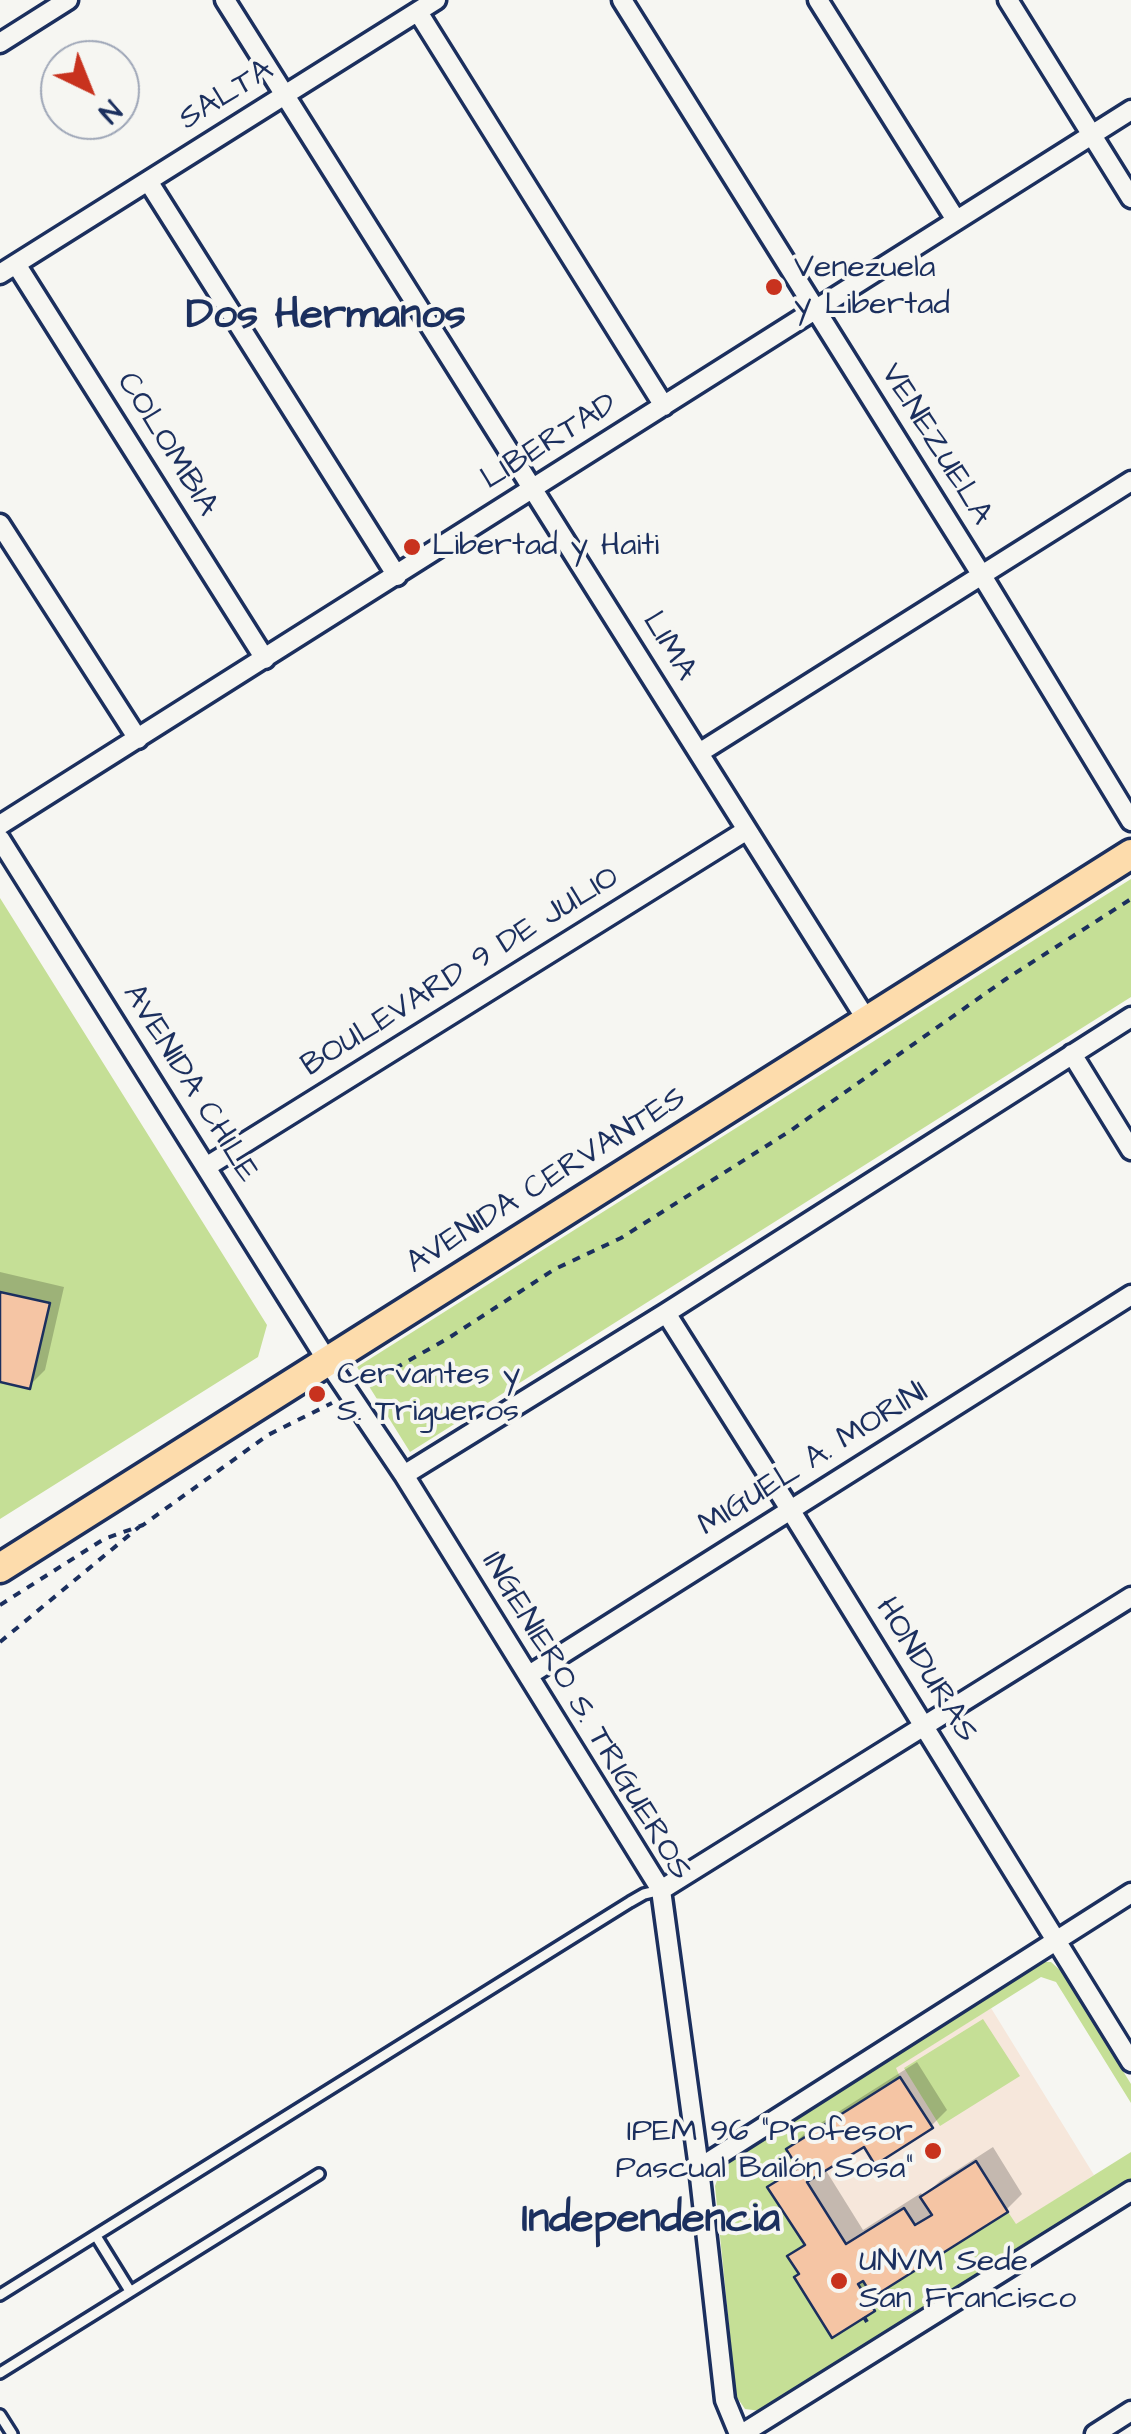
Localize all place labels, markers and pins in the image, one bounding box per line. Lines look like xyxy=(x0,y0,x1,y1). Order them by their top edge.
place label: Venezuela y Libertad xyxy=(794,250,950,325)
marker: Venezuela y Libertad xyxy=(763,276,785,298)
place label: Libertad y Haiti xyxy=(432,528,659,566)
marker: Libertad y Haiti xyxy=(401,536,423,558)
place label: Cervantes y S. Trigueros xyxy=(337,1357,520,1432)
marker: Cervantes y S. Trigueros xyxy=(306,1383,328,1405)
place label: IPEM 96 "Profesor Pascual Bailón Sosa" xyxy=(615,2114,913,2189)
marker: IPEM 96 "Profesor Pascual Bailón Sosa" xyxy=(922,2140,944,2162)
place label: UNVM Sede San Francisco xyxy=(859,2244,1076,2319)
marker: UNVM Sede San Francisco xyxy=(828,2270,850,2292)

